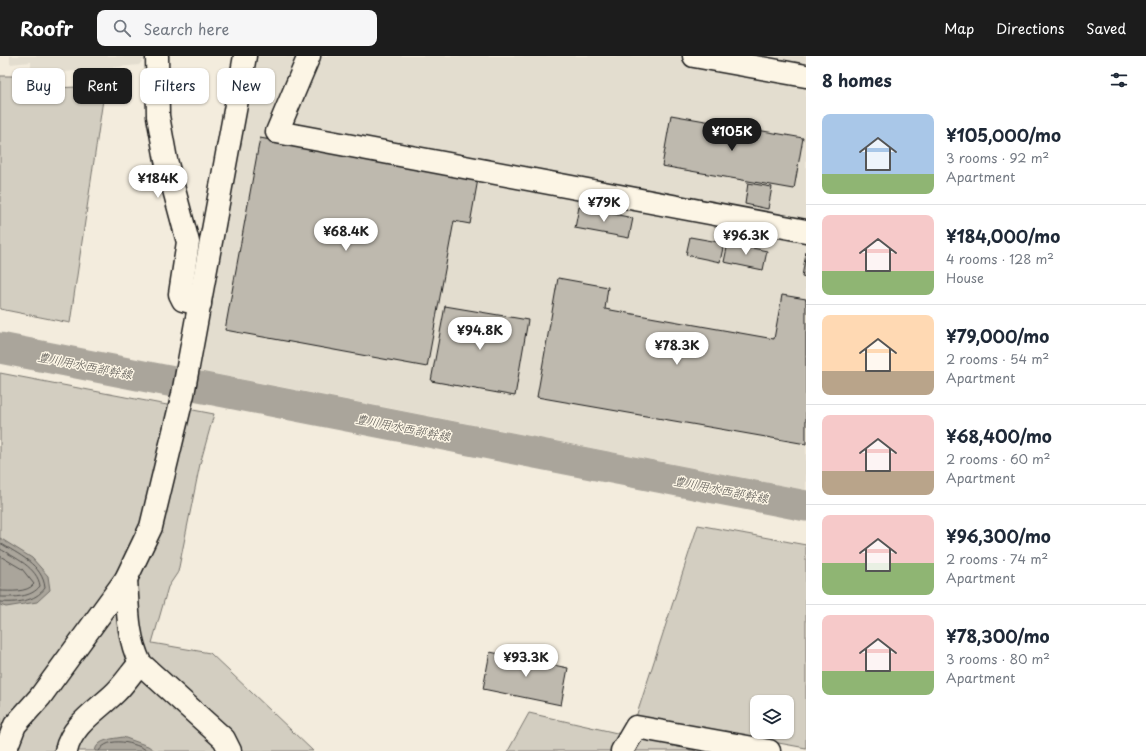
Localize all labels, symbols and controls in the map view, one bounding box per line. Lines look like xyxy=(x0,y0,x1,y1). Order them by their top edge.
search box xyxy=(97,10,377,46)
text: Roofr xyxy=(20,14,73,42)
icon: search xyxy=(111,17,133,39)
text: Search here xyxy=(143,17,229,40)
text: Map xyxy=(944,18,974,39)
text: Directions xyxy=(996,18,1064,39)
text: Saved xyxy=(1086,18,1126,39)
text: 8 homes xyxy=(822,67,892,93)
chip: Buy xyxy=(12,68,65,104)
chip: Rent xyxy=(73,68,132,104)
chip: Filters xyxy=(140,68,209,104)
chip: New xyxy=(217,68,275,104)
icon: filters xyxy=(1108,69,1130,91)
pin: ¥105K xyxy=(704,118,760,152)
text: ¥105K xyxy=(711,121,753,140)
text: ¥105,000/mo xyxy=(946,122,1061,148)
icon: home xyxy=(854,130,902,178)
text: 3 rooms · 92 m² xyxy=(946,148,1049,167)
pin: ¥184K xyxy=(130,165,186,199)
text: Apartment xyxy=(946,167,1015,186)
text: ¥184K xyxy=(138,168,178,187)
pin: ¥79K xyxy=(580,189,628,223)
text: ¥79K xyxy=(588,192,620,211)
pin: ¥68.4K xyxy=(313,218,379,252)
text: ¥68.4K xyxy=(323,221,369,240)
pin: ¥96.3K xyxy=(713,222,779,256)
text: ¥184,000/mo xyxy=(946,223,1060,249)
text: ¥96.3K xyxy=(723,225,769,244)
icon: home xyxy=(854,231,902,279)
text: 4 rooms · 128 m² xyxy=(946,249,1054,268)
text: House xyxy=(946,268,984,287)
pin: ¥94.8K xyxy=(447,317,513,351)
text: ¥94.8K xyxy=(457,320,503,339)
text: ¥79,000/mo xyxy=(946,323,1049,349)
icon: home xyxy=(854,331,902,379)
pin: ¥78.3K xyxy=(644,332,710,366)
text: ¥78.3K xyxy=(655,335,699,354)
water label: 豊川用水西部幹線 xyxy=(36,347,135,383)
text: 2 rooms · 54 m² xyxy=(946,349,1049,368)
text: Apartment xyxy=(946,368,1015,387)
water label: 豊川用水西部幹線 xyxy=(354,409,453,445)
text: ¥68,400/mo xyxy=(946,423,1052,449)
icon: home xyxy=(854,431,902,479)
text: 2 rooms · 60 m² xyxy=(946,449,1051,468)
text: Apartment xyxy=(946,468,1015,487)
water label: 豊川用水西部幹線 xyxy=(672,471,771,507)
text: ¥96,300/mo xyxy=(946,523,1051,549)
icon: home xyxy=(854,531,902,579)
text: 2 rooms · 74 m² xyxy=(946,549,1048,568)
text: Apartment xyxy=(946,568,1015,587)
text: ¥78,300/mo xyxy=(946,623,1050,649)
icon: home xyxy=(854,631,902,679)
pin: ¥93.3K xyxy=(493,644,559,678)
text: ¥93.3K xyxy=(503,647,549,666)
text: 3 rooms · 80 m² xyxy=(946,649,1050,668)
text: Apartment xyxy=(946,668,1015,687)
map controls xyxy=(750,695,794,739)
button: layers xyxy=(750,695,794,739)

